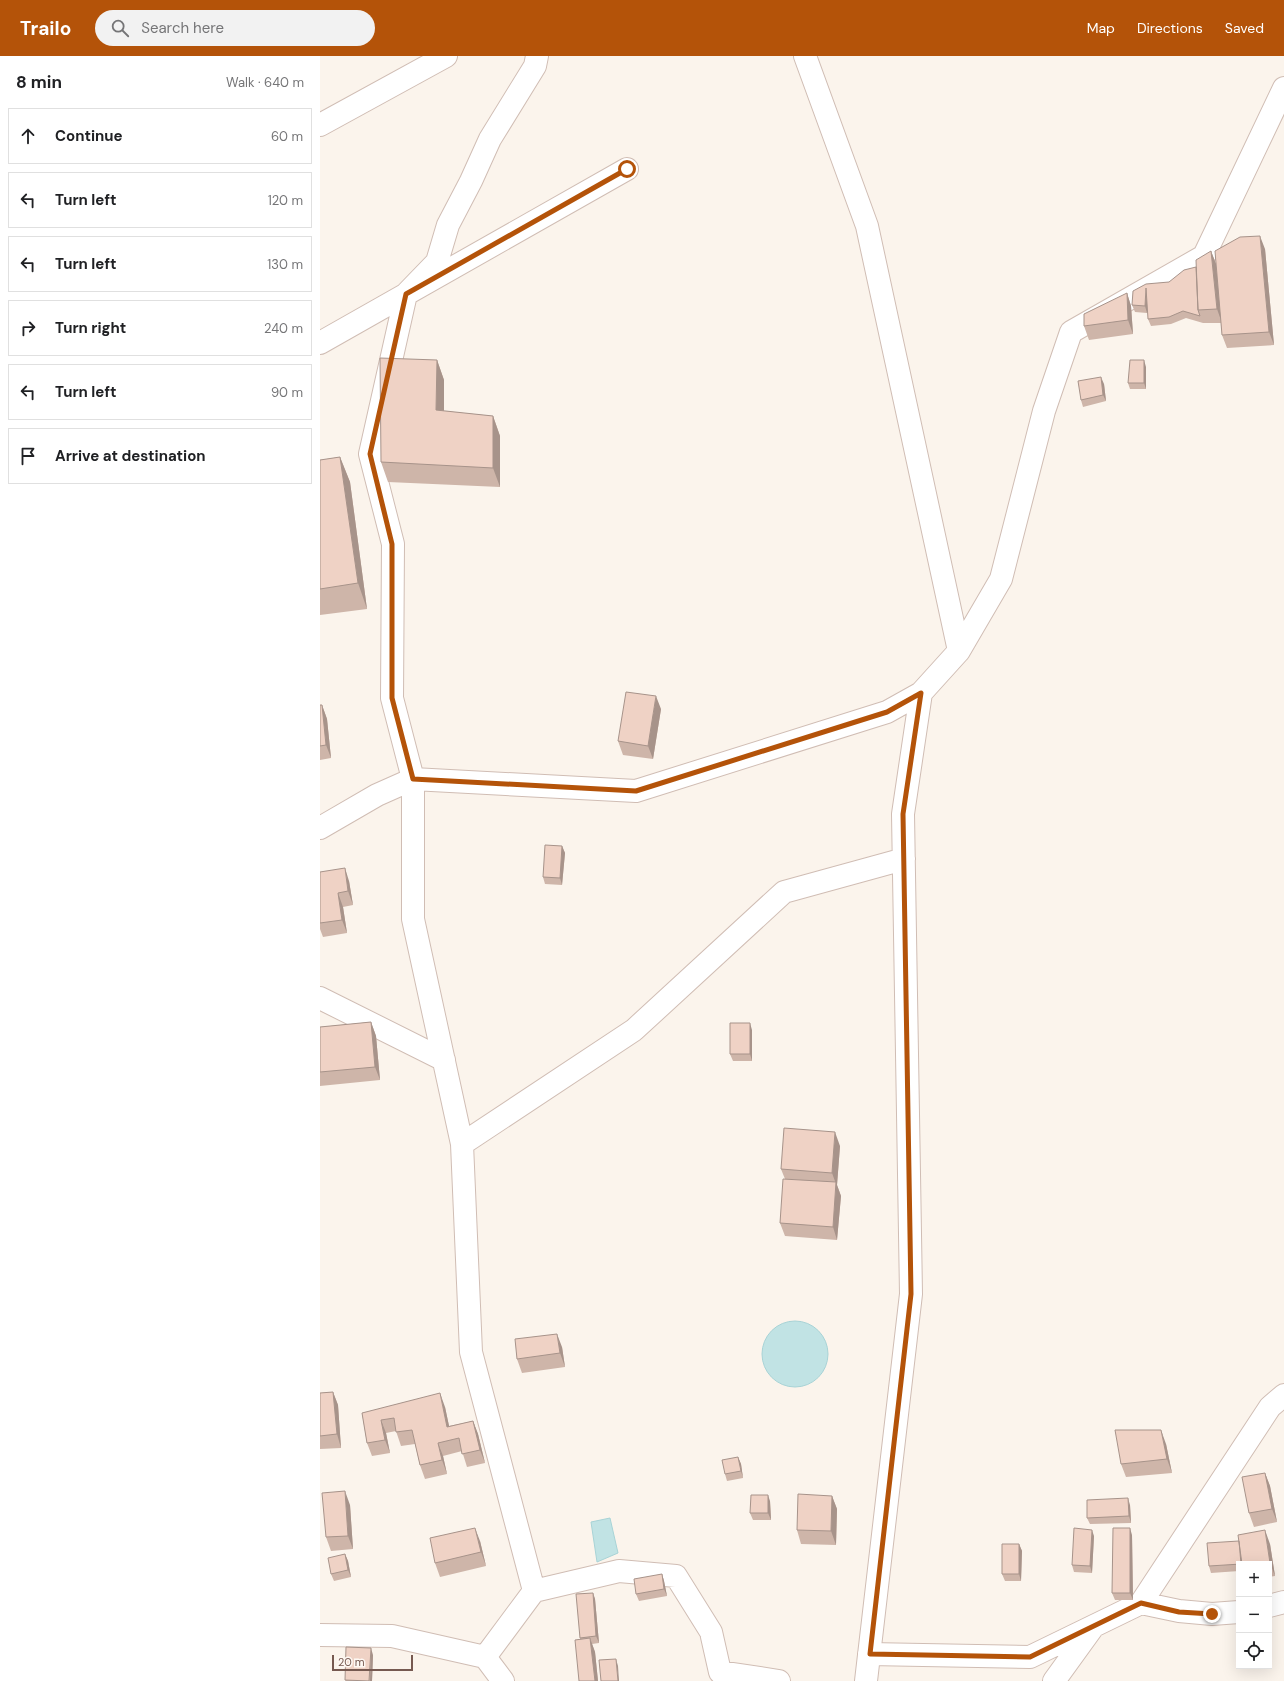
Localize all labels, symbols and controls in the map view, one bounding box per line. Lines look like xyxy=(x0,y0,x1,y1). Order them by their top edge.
search box xyxy=(95,10,375,46)
text: Trailo xyxy=(20,16,71,41)
icon: search xyxy=(109,17,131,39)
text: Search here xyxy=(141,18,224,38)
text: Map xyxy=(1087,19,1115,37)
text: Directions xyxy=(1137,19,1203,37)
text: Saved xyxy=(1225,19,1264,37)
text: 8 min xyxy=(16,71,62,93)
text: Walk · 640 m xyxy=(226,74,304,91)
icon: ahead xyxy=(17,125,39,147)
text: Continue xyxy=(55,126,123,146)
text: 60 m xyxy=(271,128,303,145)
route start xyxy=(618,160,636,178)
icon: left xyxy=(17,189,39,211)
text: Turn left xyxy=(55,190,116,210)
text: 120 m xyxy=(268,192,303,209)
icon: left xyxy=(17,253,39,275)
text: Turn left xyxy=(55,254,116,274)
text: 130 m xyxy=(267,256,303,273)
icon: right xyxy=(17,317,39,339)
text: Turn right xyxy=(55,318,126,338)
text: 240 m xyxy=(264,320,303,337)
icon: left xyxy=(17,381,39,403)
text: Turn left xyxy=(55,382,116,402)
text: 90 m xyxy=(271,384,303,401)
icon: arrive xyxy=(17,445,39,467)
text: Arrive at destination xyxy=(55,446,206,466)
map controls xyxy=(1236,1561,1272,1669)
button: + xyxy=(1236,1561,1272,1597)
button: − xyxy=(1236,1597,1272,1633)
route end xyxy=(1203,1605,1221,1623)
button: locate xyxy=(1236,1633,1272,1669)
scale bar xyxy=(332,1653,413,1672)
text: 20 m xyxy=(338,1655,364,1669)

